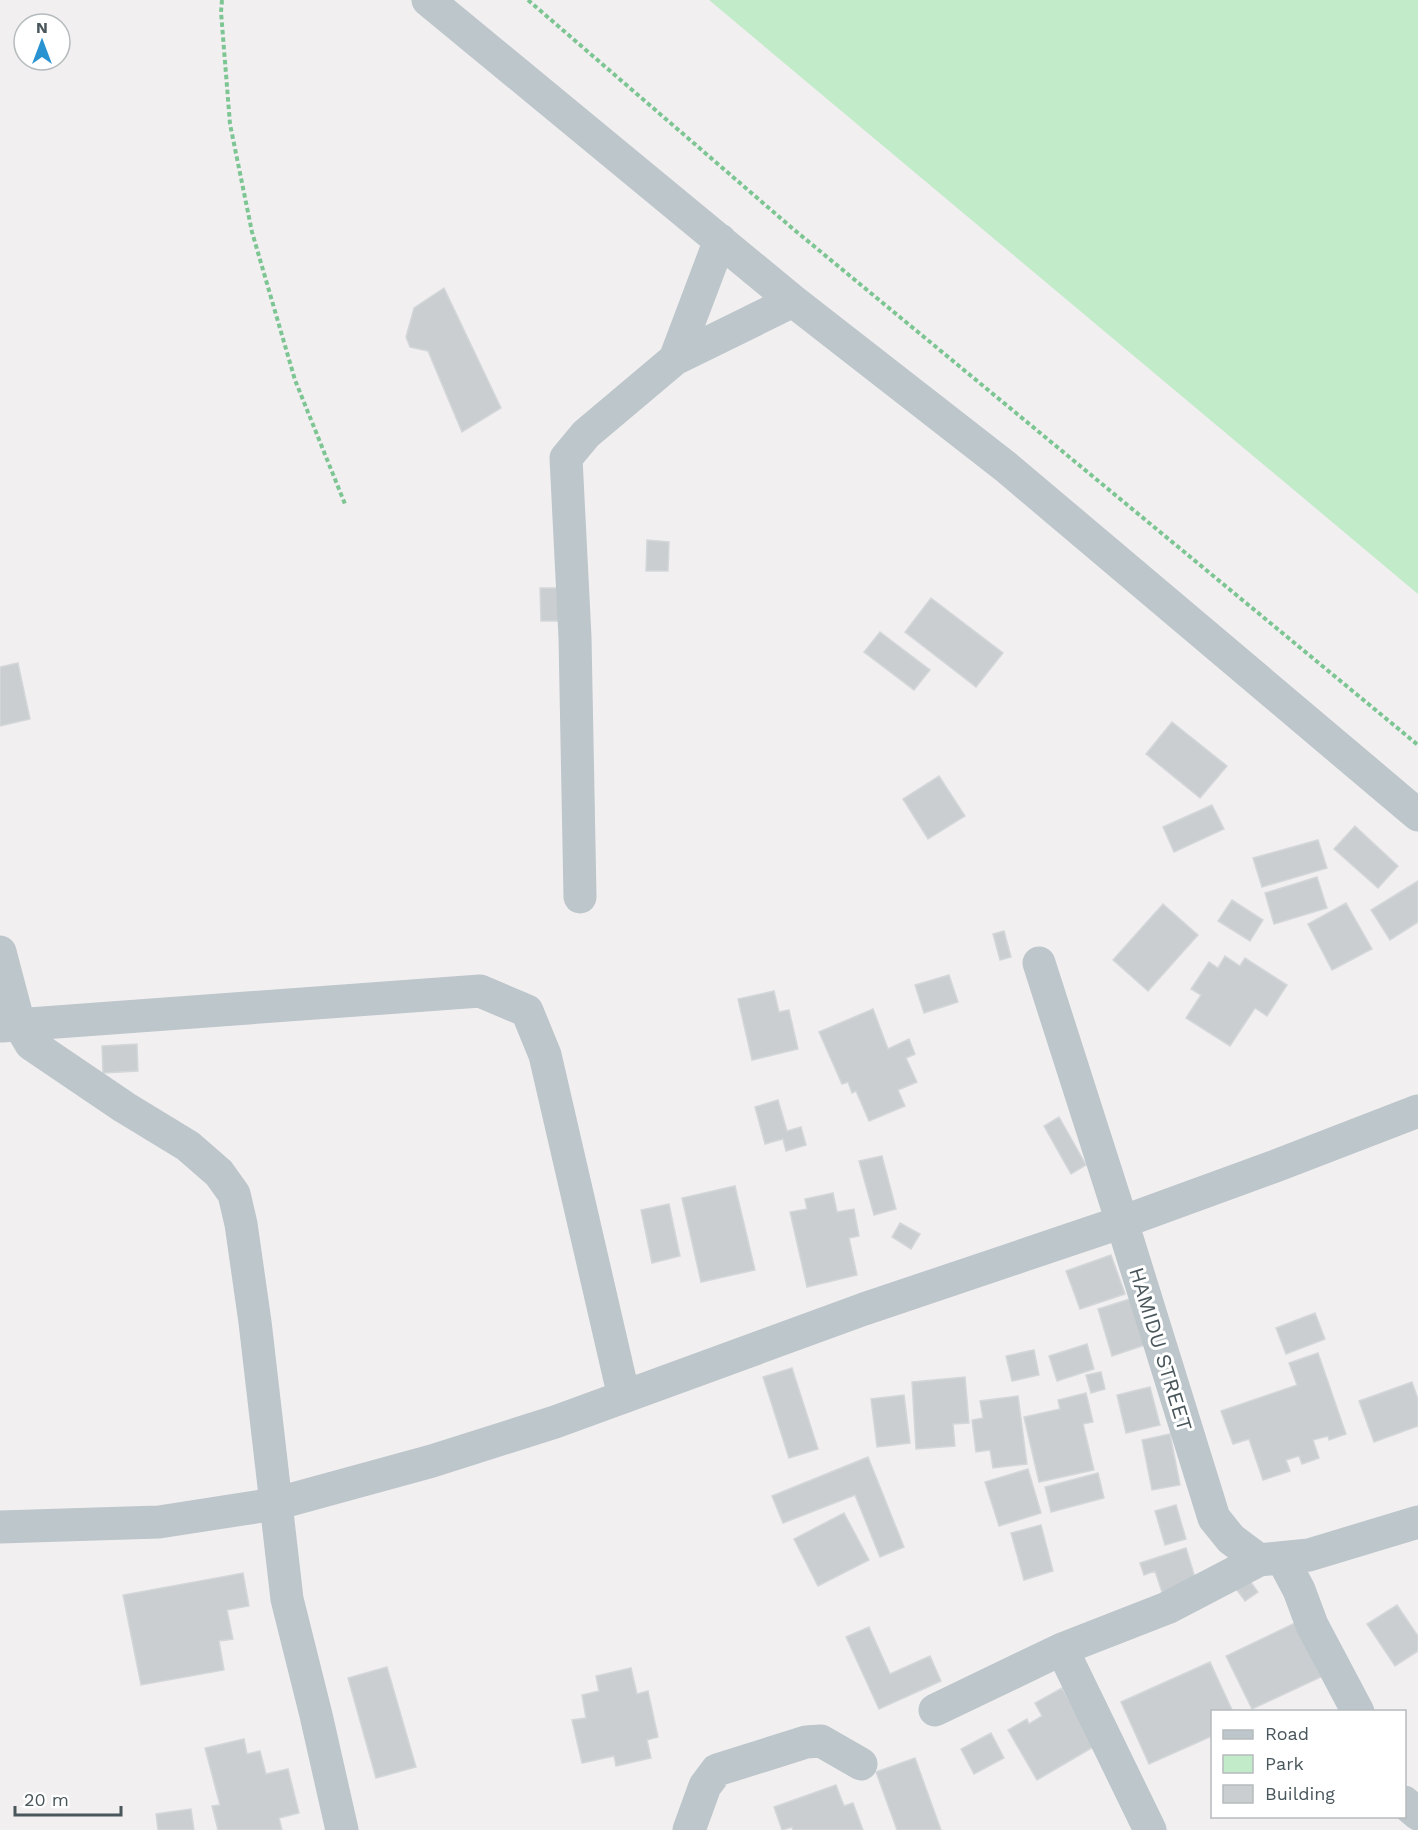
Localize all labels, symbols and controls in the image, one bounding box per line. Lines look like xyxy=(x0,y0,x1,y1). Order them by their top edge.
north arrow xyxy=(12,12,72,72)
text: N xyxy=(36,18,48,37)
street label: HAMIDU STREET xyxy=(1124,1264,1198,1434)
legend xyxy=(1211,1710,1406,1818)
text: Road xyxy=(1265,1723,1309,1744)
text: Park xyxy=(1265,1753,1304,1774)
scale bar xyxy=(15,1779,122,1817)
text: Building xyxy=(1265,1783,1335,1804)
text: 20 m xyxy=(24,1789,69,1810)

